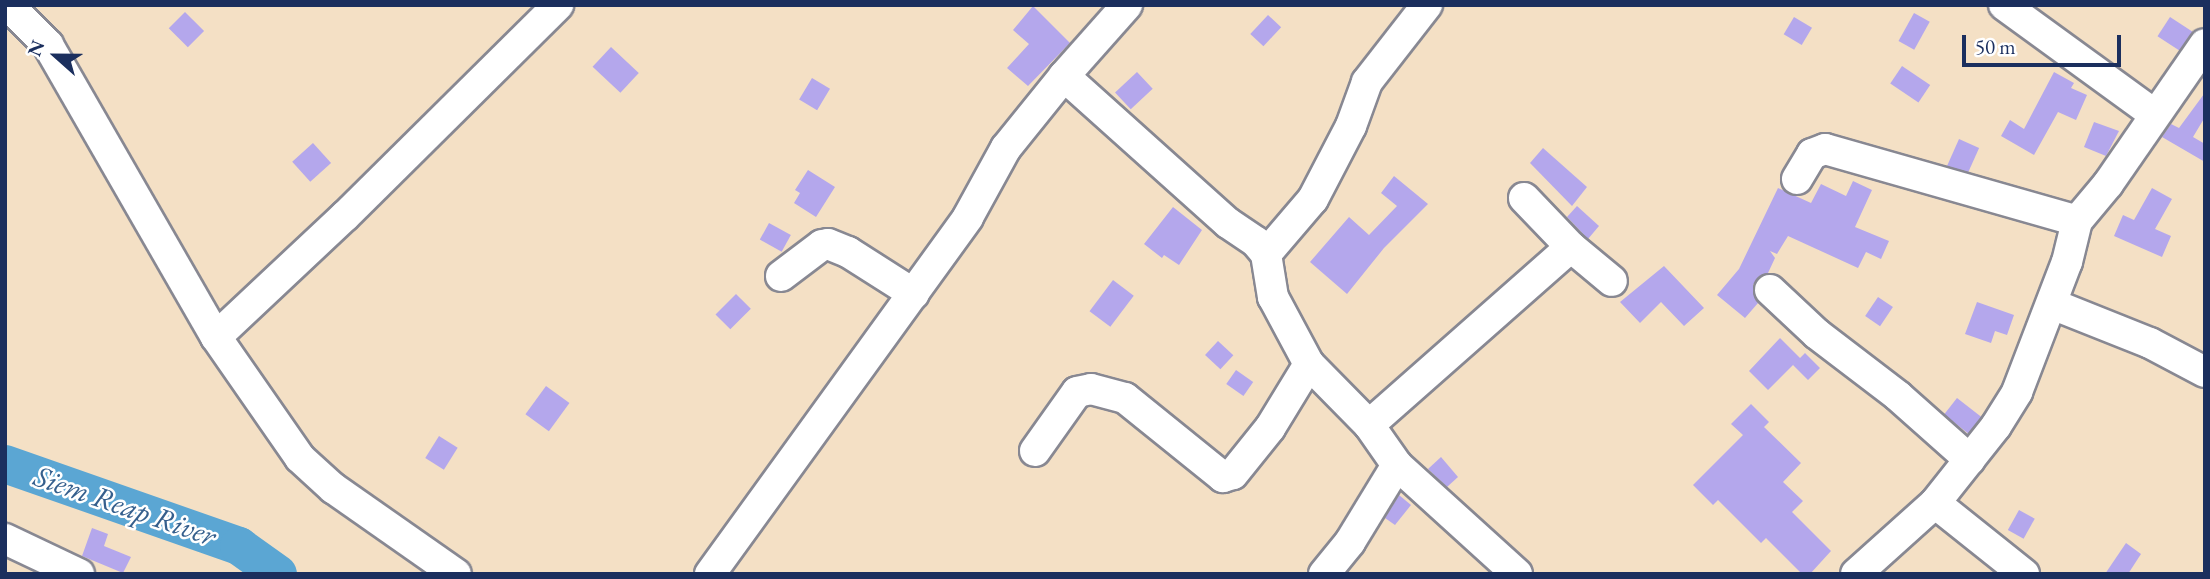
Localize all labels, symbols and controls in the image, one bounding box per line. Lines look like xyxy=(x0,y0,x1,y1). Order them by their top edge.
north arrow xyxy=(21,21,91,91)
scale bar xyxy=(1965,21,2124,65)
text: 50 m xyxy=(1975,33,2016,60)
text: N xyxy=(22,37,50,60)
water label: Siem Reap River xyxy=(29,458,221,554)

